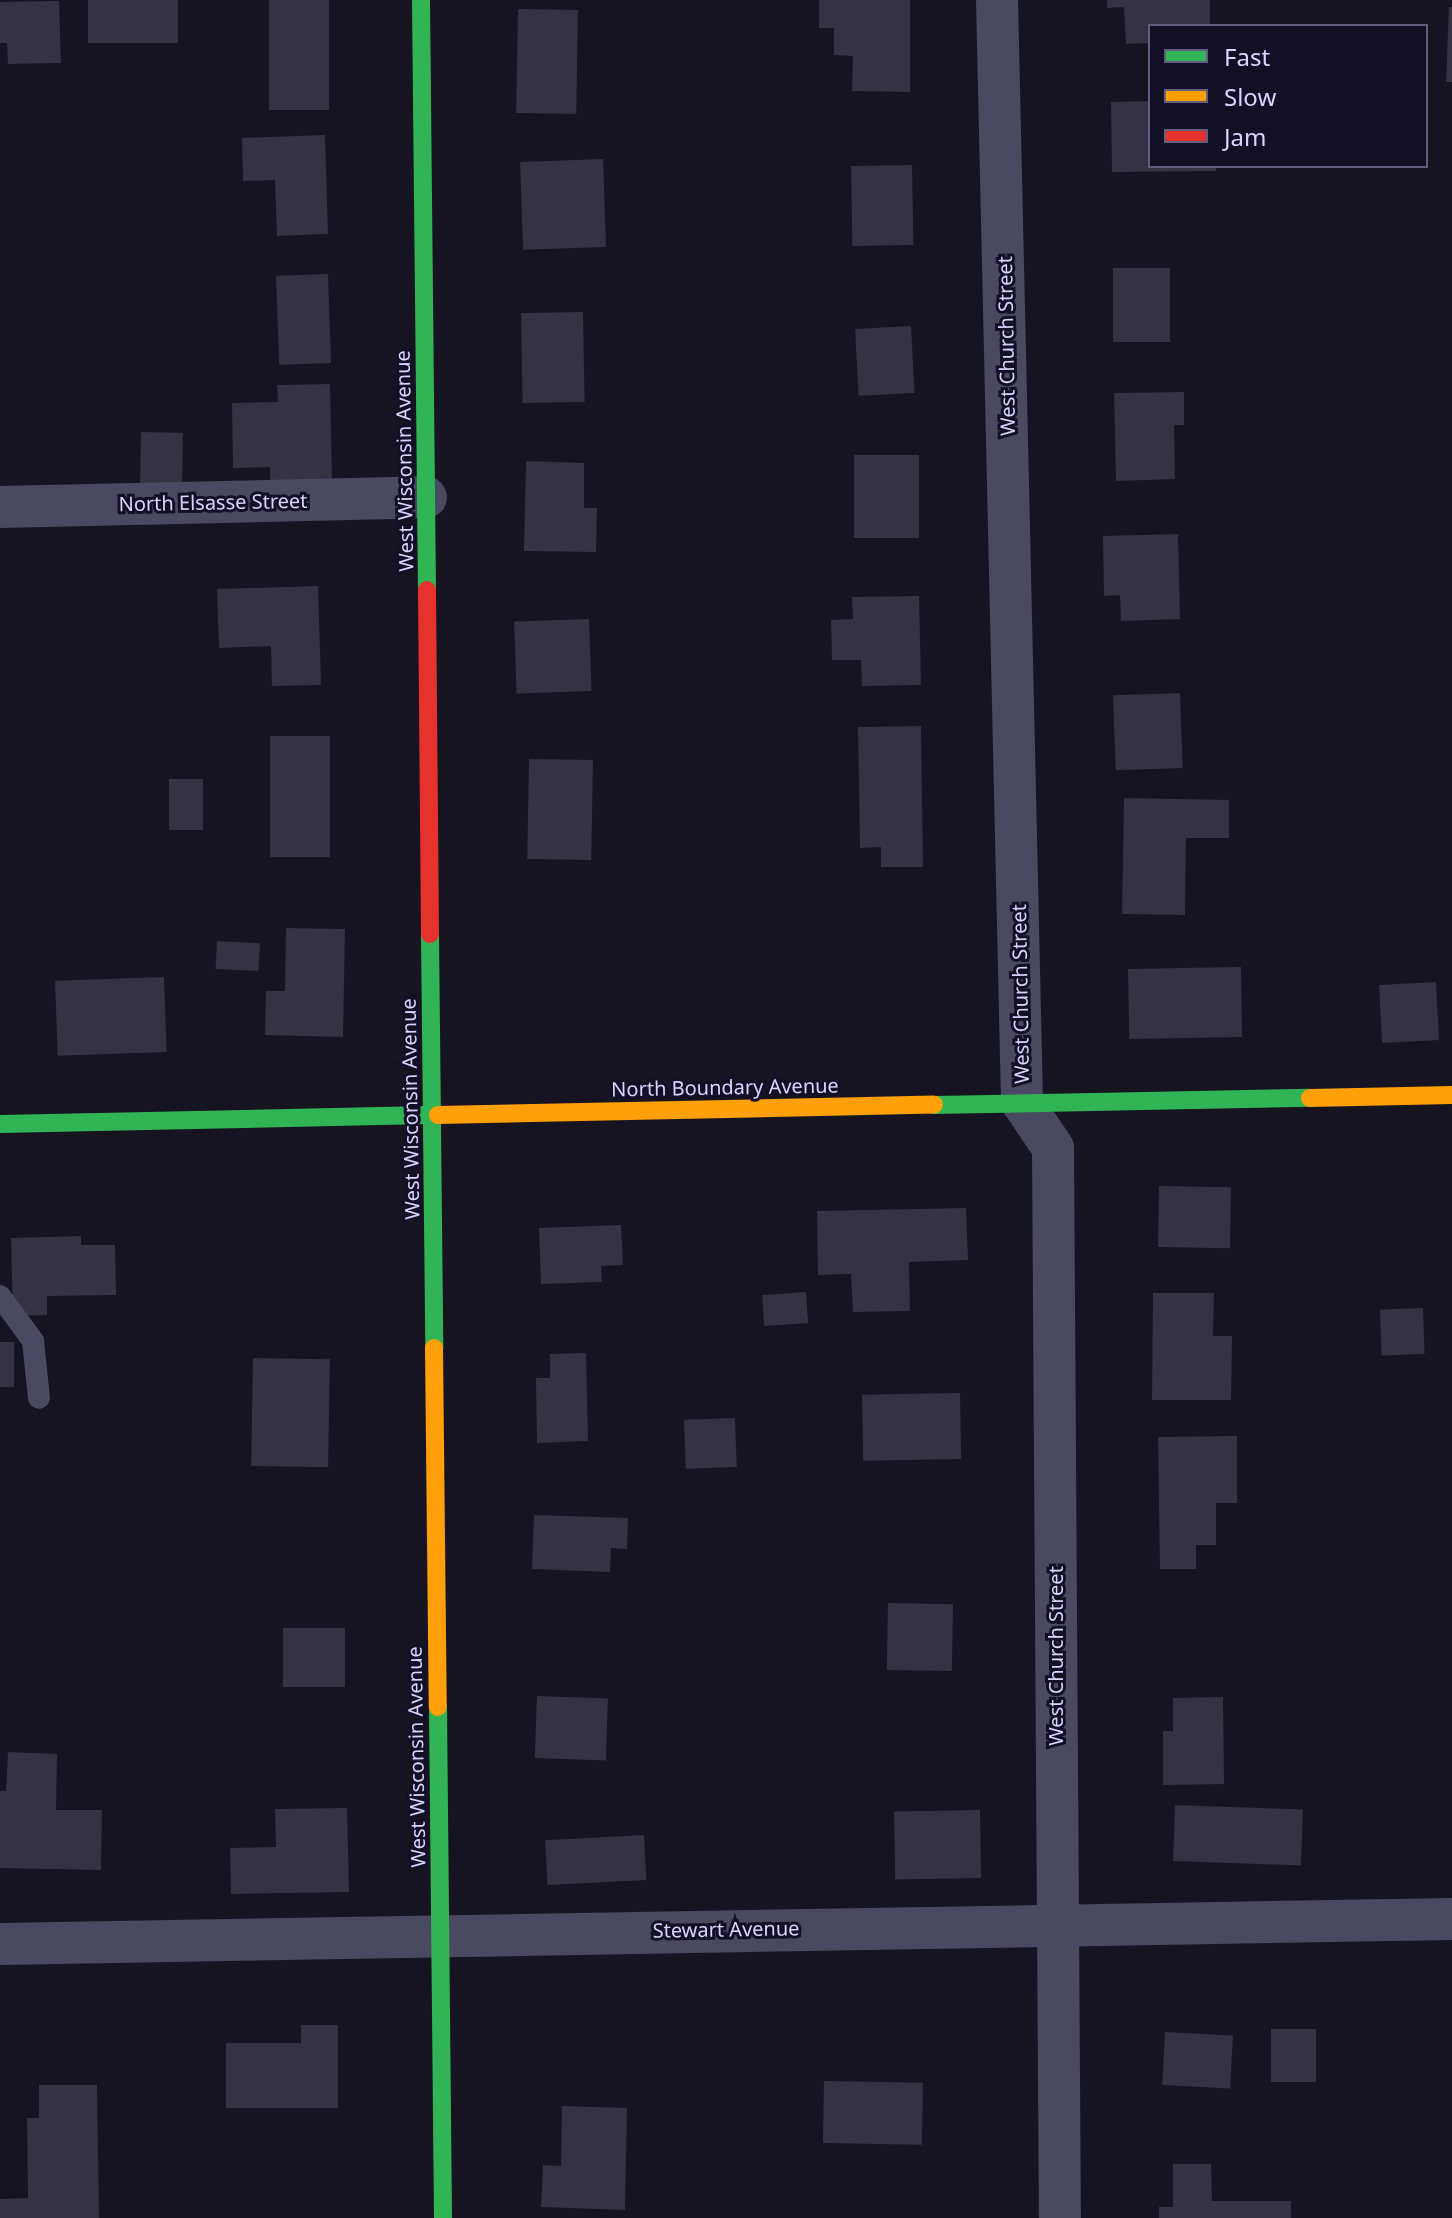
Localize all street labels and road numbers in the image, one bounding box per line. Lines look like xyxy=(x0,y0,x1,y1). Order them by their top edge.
street label: West Church Street xyxy=(992,256,1020,436)
street label: West Wisconsin Avenue xyxy=(390,350,418,572)
street label: North Elsasse Street xyxy=(118,488,308,516)
street label: West Church Street xyxy=(1006,904,1034,1084)
street label: West Wisconsin Avenue xyxy=(396,998,424,1220)
street label: North Boundary Avenue xyxy=(611,1073,839,1101)
street label: West Church Street xyxy=(1043,1566,1067,1746)
street label: West Wisconsin Avenue xyxy=(402,1646,430,1868)
street label: Stewart Avenue xyxy=(652,1916,800,1942)

